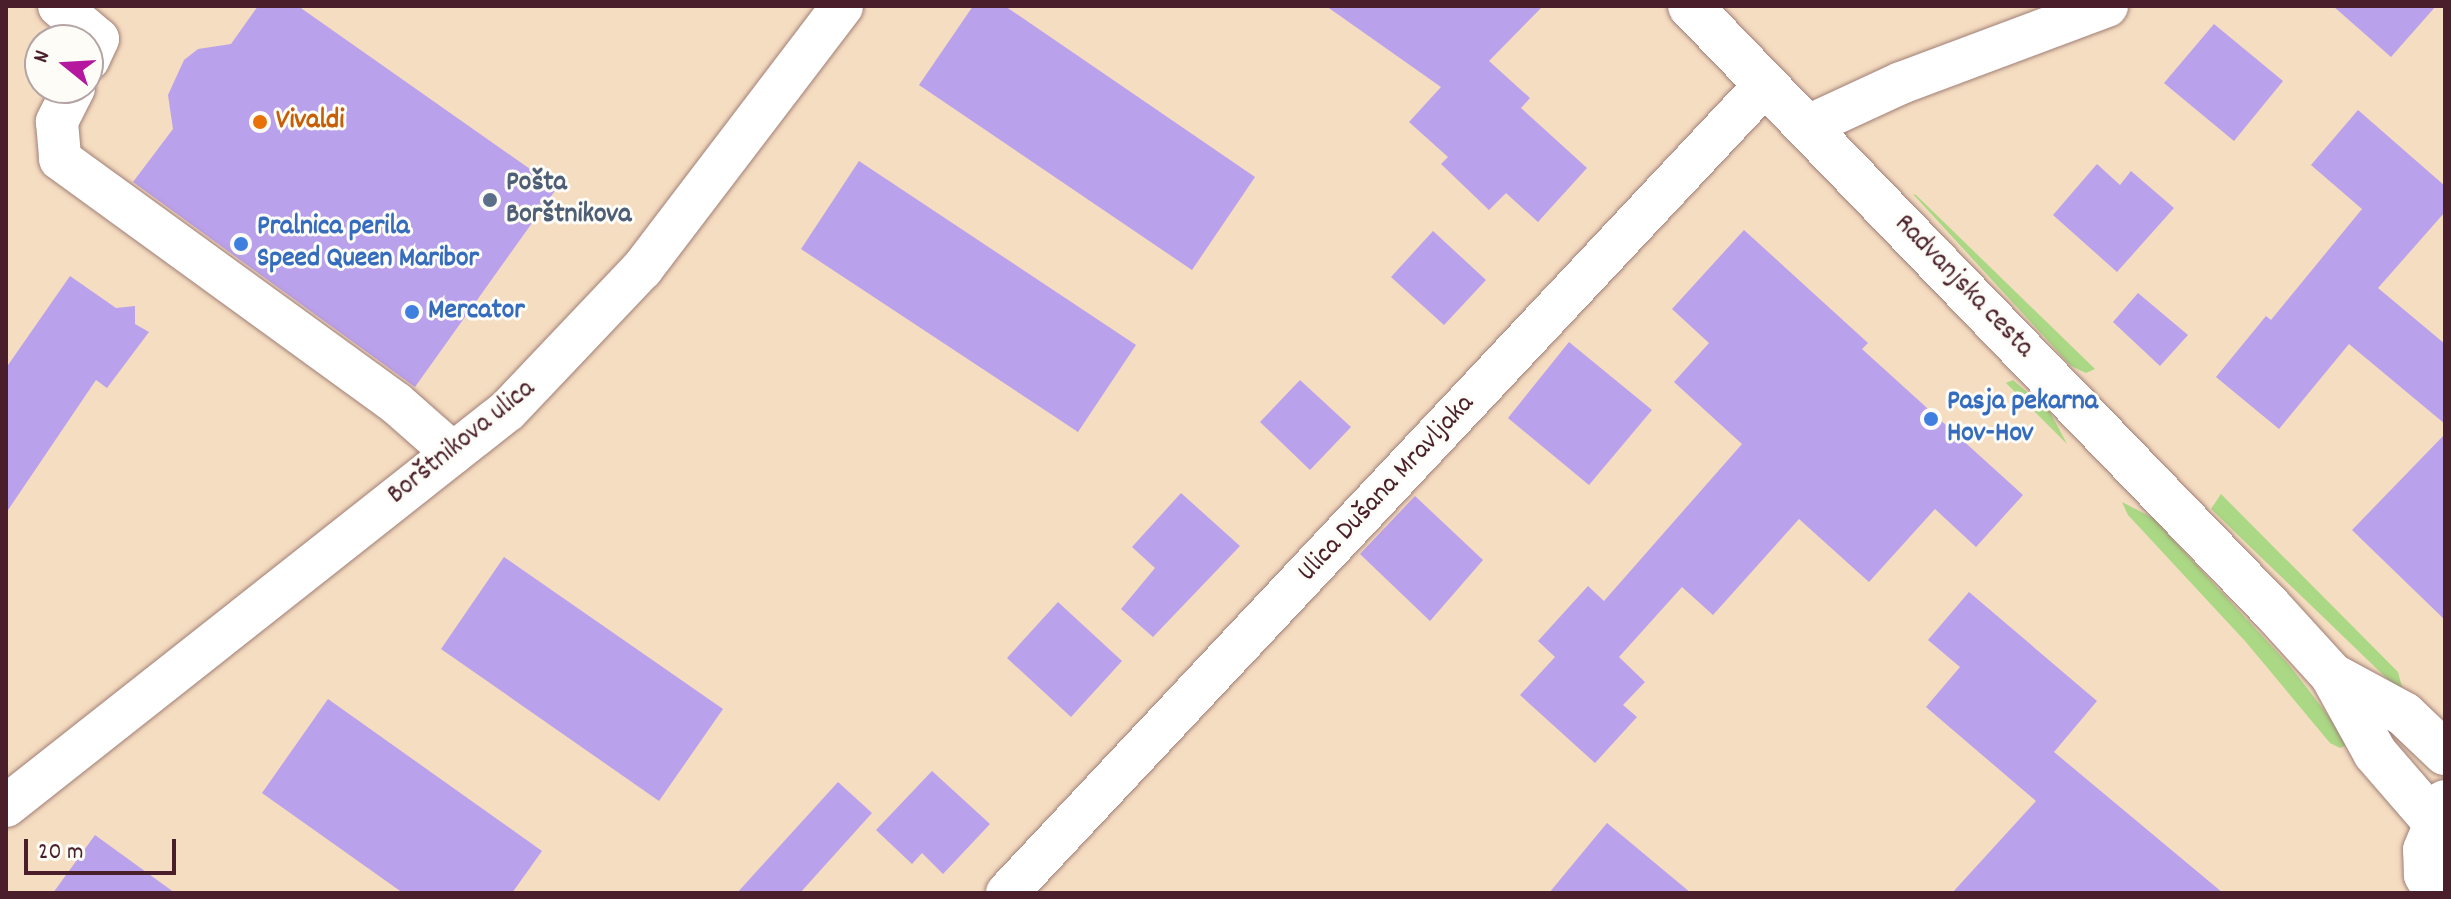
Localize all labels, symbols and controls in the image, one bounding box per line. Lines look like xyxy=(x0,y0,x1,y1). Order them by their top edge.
north arrow xyxy=(24,24,104,104)
text: N xyxy=(26,47,59,67)
place label: Vivaldi xyxy=(276,105,344,139)
marker: Vivaldi xyxy=(251,113,269,131)
place label: Pošta Borštnikova xyxy=(506,167,631,233)
marker: Pošta Borštnikova xyxy=(481,191,499,209)
street label: Radvanjska cesta xyxy=(1886,208,2040,366)
place label: Pralnica perila Speed Queen Maribor xyxy=(257,211,479,277)
marker: Pralnica perila Speed Queen Maribor xyxy=(232,235,250,253)
place label: Mercator xyxy=(428,295,525,329)
marker: Mercator xyxy=(403,303,421,321)
street label: Borštnikova ulica xyxy=(381,373,543,513)
place label: Pasja pekarna Hov-Hov xyxy=(1947,386,2098,452)
street label: Ulica Dušana Mravljaka xyxy=(1292,388,1482,590)
marker: Pasja pekarna Hov-Hov xyxy=(1922,410,1940,428)
scale bar xyxy=(28,823,180,873)
text: 20 m xyxy=(38,836,84,870)

